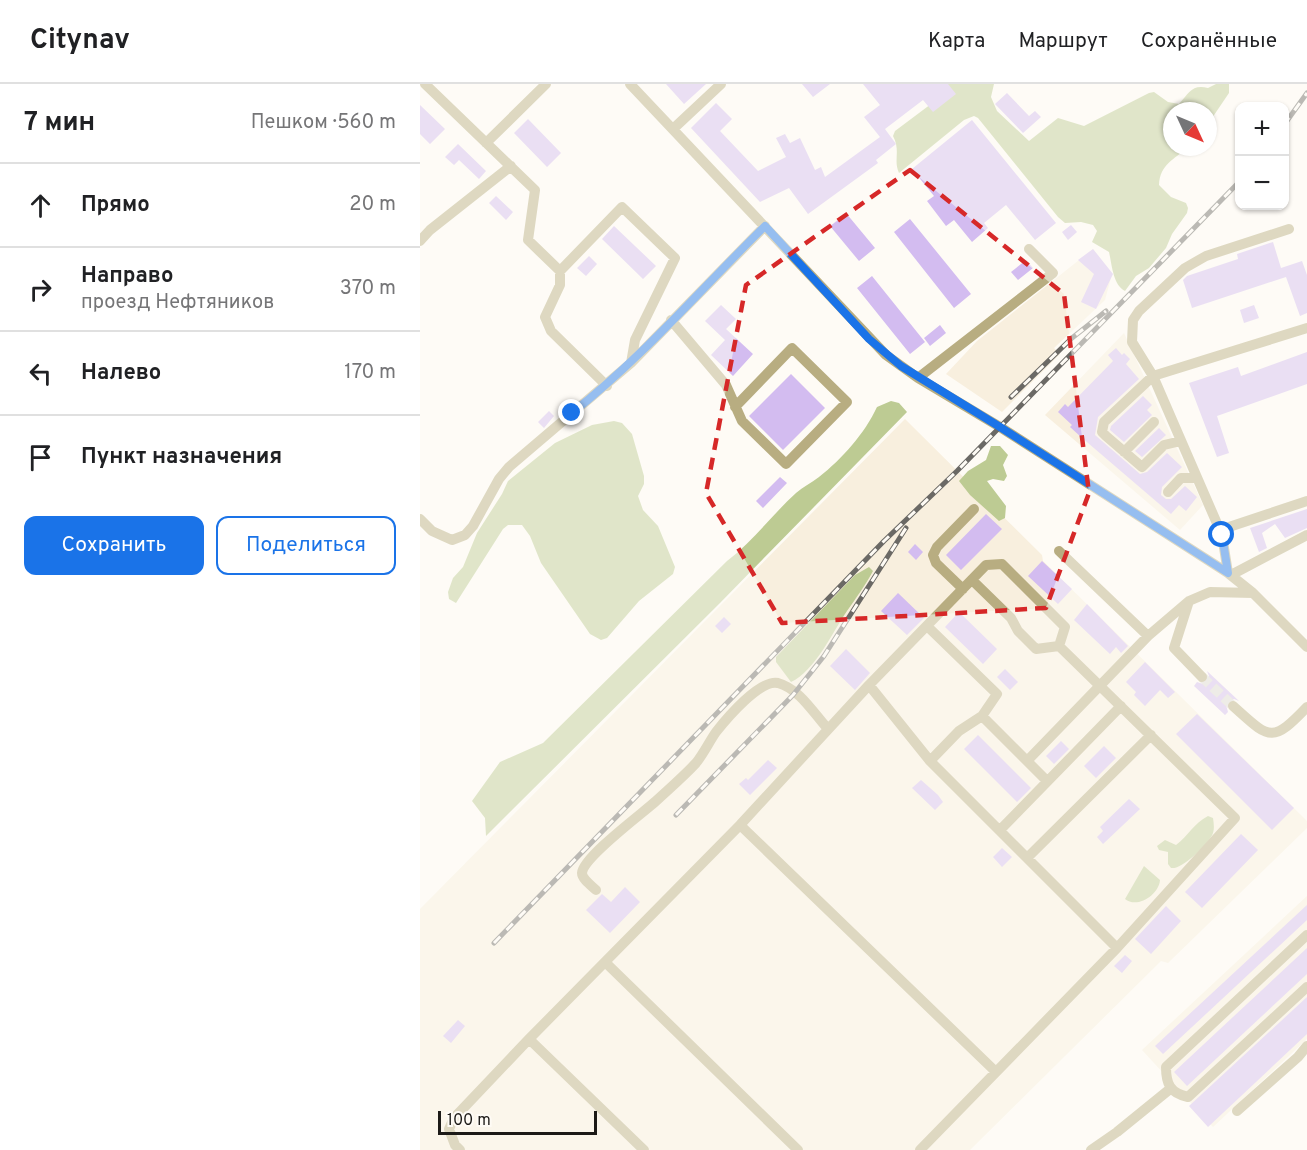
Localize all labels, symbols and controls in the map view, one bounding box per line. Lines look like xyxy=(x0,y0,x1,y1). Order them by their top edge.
text: Citynav xyxy=(30,23,130,59)
text: Карта xyxy=(928,28,985,55)
text: Маршрут xyxy=(1018,28,1108,55)
text: Сохранённые xyxy=(1141,28,1277,55)
north arrow xyxy=(1163,102,1217,156)
map controls xyxy=(1235,102,1289,210)
button: + xyxy=(1235,102,1289,156)
text: 7 мин xyxy=(24,107,95,140)
text: Пешком · 560 m xyxy=(251,110,396,136)
button: − xyxy=(1235,156,1289,210)
icon: ahead xyxy=(24,189,57,222)
text: Прямо xyxy=(81,192,150,219)
text: 20 m xyxy=(349,192,396,218)
text: Направо xyxy=(81,263,173,290)
icon: right xyxy=(24,273,57,306)
text: 370 m xyxy=(340,276,396,302)
text: проезд Нефтяников xyxy=(81,290,274,316)
icon: left xyxy=(24,357,57,390)
text: Налево xyxy=(81,360,161,387)
text: 170 m xyxy=(344,360,396,386)
route end xyxy=(558,399,584,425)
icon: arrive xyxy=(24,441,57,474)
text: Пункт назначения xyxy=(81,444,282,471)
button: Сохранить xyxy=(24,516,204,575)
button: Поделиться xyxy=(216,516,396,575)
route start xyxy=(1208,521,1234,547)
scale bar xyxy=(438,1108,597,1136)
text: 100 m xyxy=(447,1111,491,1131)

